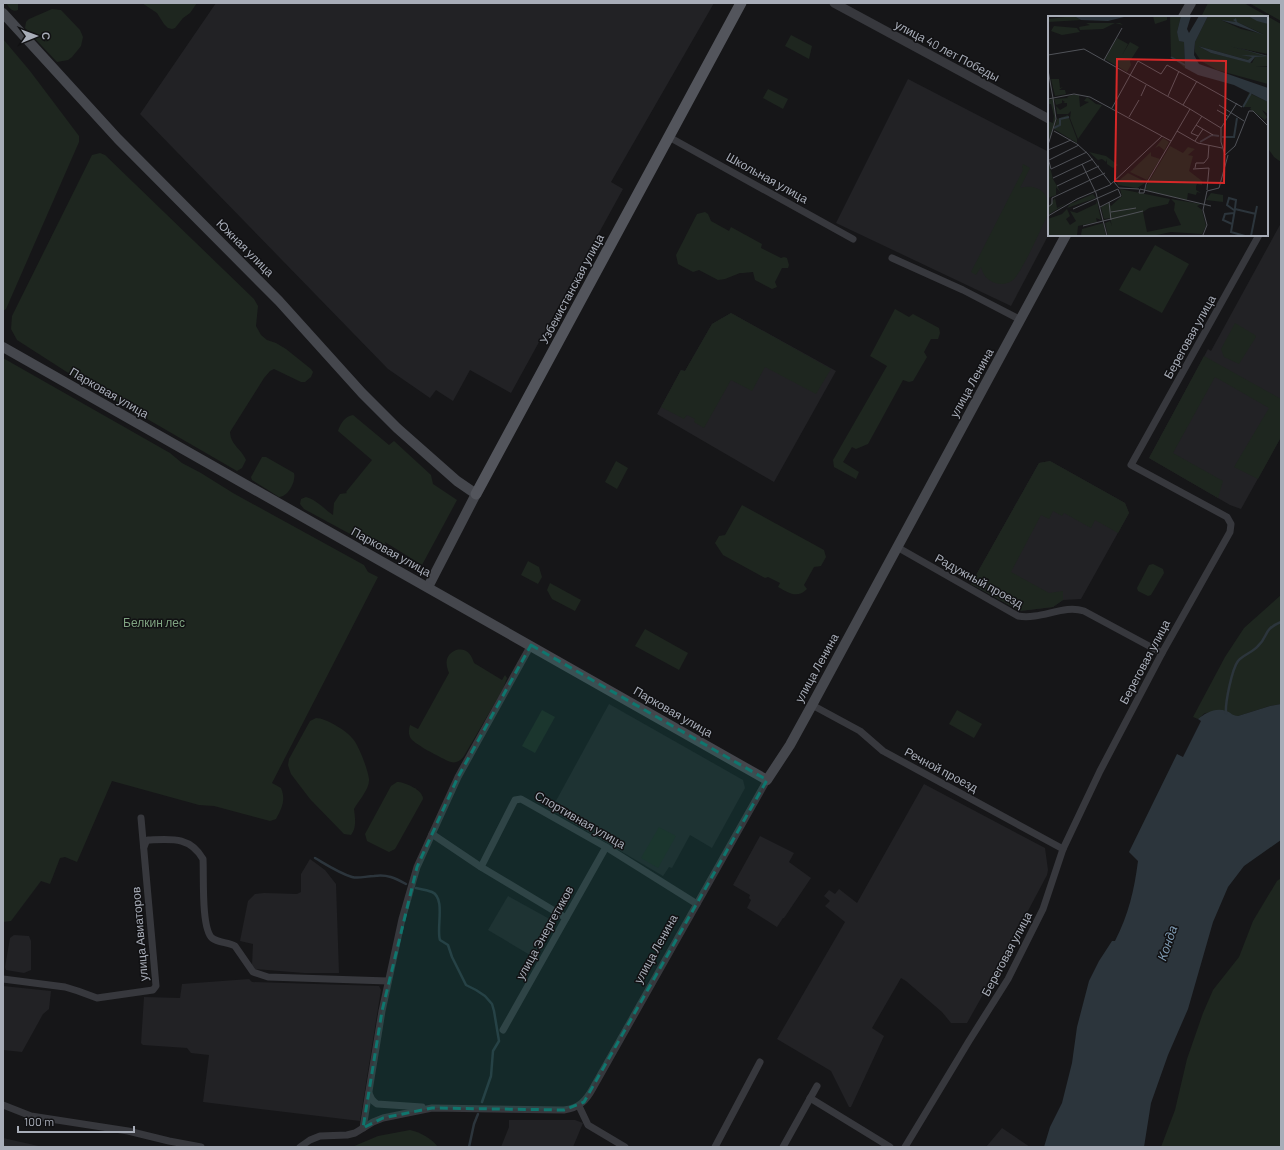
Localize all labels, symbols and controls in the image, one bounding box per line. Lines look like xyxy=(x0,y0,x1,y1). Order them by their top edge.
north arrow xyxy=(16,16,56,56)
inset map xyxy=(1048,16,1268,236)
street label: улица 40 лет Победы xyxy=(892,17,1002,85)
text: С xyxy=(40,32,53,40)
street label: Школьная улица xyxy=(724,149,811,206)
street label: Южная улица xyxy=(213,216,278,280)
street label: Узбекистанская улица xyxy=(536,231,607,346)
street label: Береговая улица xyxy=(1160,292,1219,381)
street label: улица Ленина xyxy=(946,345,997,420)
street label: Парковая улица xyxy=(67,364,152,421)
street label: Парковая улица xyxy=(349,523,434,580)
street label: Радужный проезд xyxy=(933,550,1026,611)
park label: Белкин лес xyxy=(123,615,185,629)
street label: Береговая улица xyxy=(1116,617,1173,707)
street label: улица Ленина xyxy=(791,630,842,705)
street label: Парковая улица xyxy=(631,683,716,740)
street label: Речной проезд xyxy=(902,744,980,795)
street label: Спортивная улица xyxy=(532,788,628,852)
street label: улица Энергетиков xyxy=(513,883,577,982)
street label: улица Авиаторов xyxy=(128,886,151,982)
street label: Береговая улица xyxy=(978,909,1035,999)
street label: улица Ленина xyxy=(630,911,681,986)
water label: Конда xyxy=(1153,923,1181,963)
scale bar xyxy=(18,1108,134,1134)
text: 100 m xyxy=(24,1114,54,1128)

